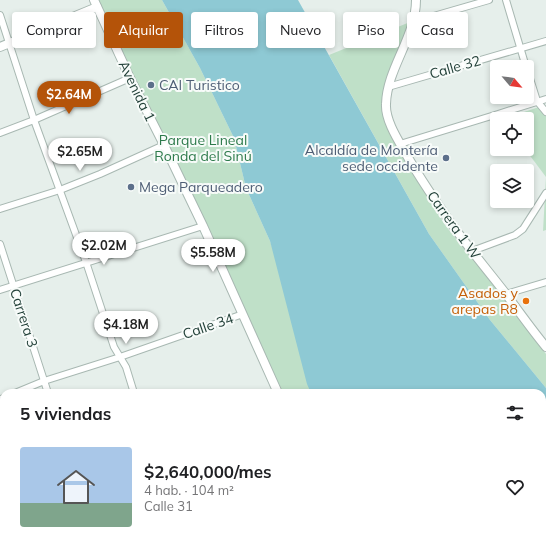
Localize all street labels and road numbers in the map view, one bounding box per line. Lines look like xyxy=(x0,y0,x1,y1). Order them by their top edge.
street label: Calle 32 xyxy=(427,51,483,83)
street label: Avenida 1 xyxy=(115,58,159,124)
street label: Carrera 1 W xyxy=(423,187,485,263)
street label: Carrera 3 xyxy=(6,286,42,350)
street label: Calle 34 xyxy=(180,309,236,343)

